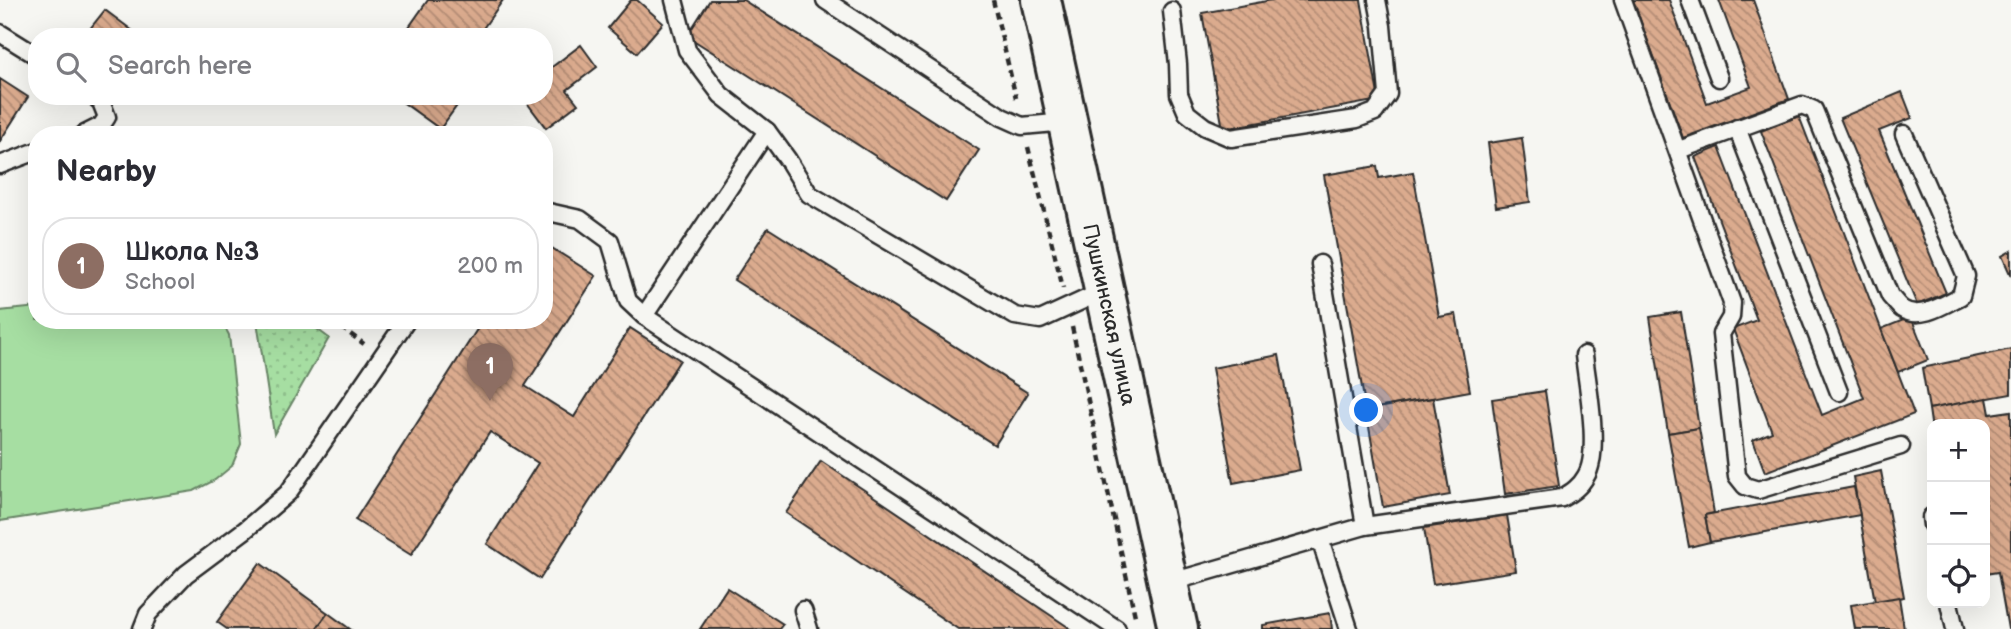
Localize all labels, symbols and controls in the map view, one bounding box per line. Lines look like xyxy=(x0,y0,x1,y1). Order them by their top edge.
search box xyxy=(28,28,553,105)
icon: search xyxy=(52,48,90,86)
text: Search here xyxy=(108,51,252,82)
text: Nearby xyxy=(56,154,156,190)
street label: Пушкинская улица xyxy=(1078,221,1142,408)
text: Школа №3 xyxy=(125,237,259,268)
text: 1 xyxy=(76,252,86,280)
text: 200 m xyxy=(457,252,523,280)
text: School xyxy=(125,268,195,296)
pin: 1 xyxy=(467,343,513,401)
your location xyxy=(1349,393,1383,427)
map controls xyxy=(1927,419,1990,608)
button: + xyxy=(1927,419,1990,482)
button: − xyxy=(1927,482,1990,545)
button: locate xyxy=(1927,545,1990,608)

